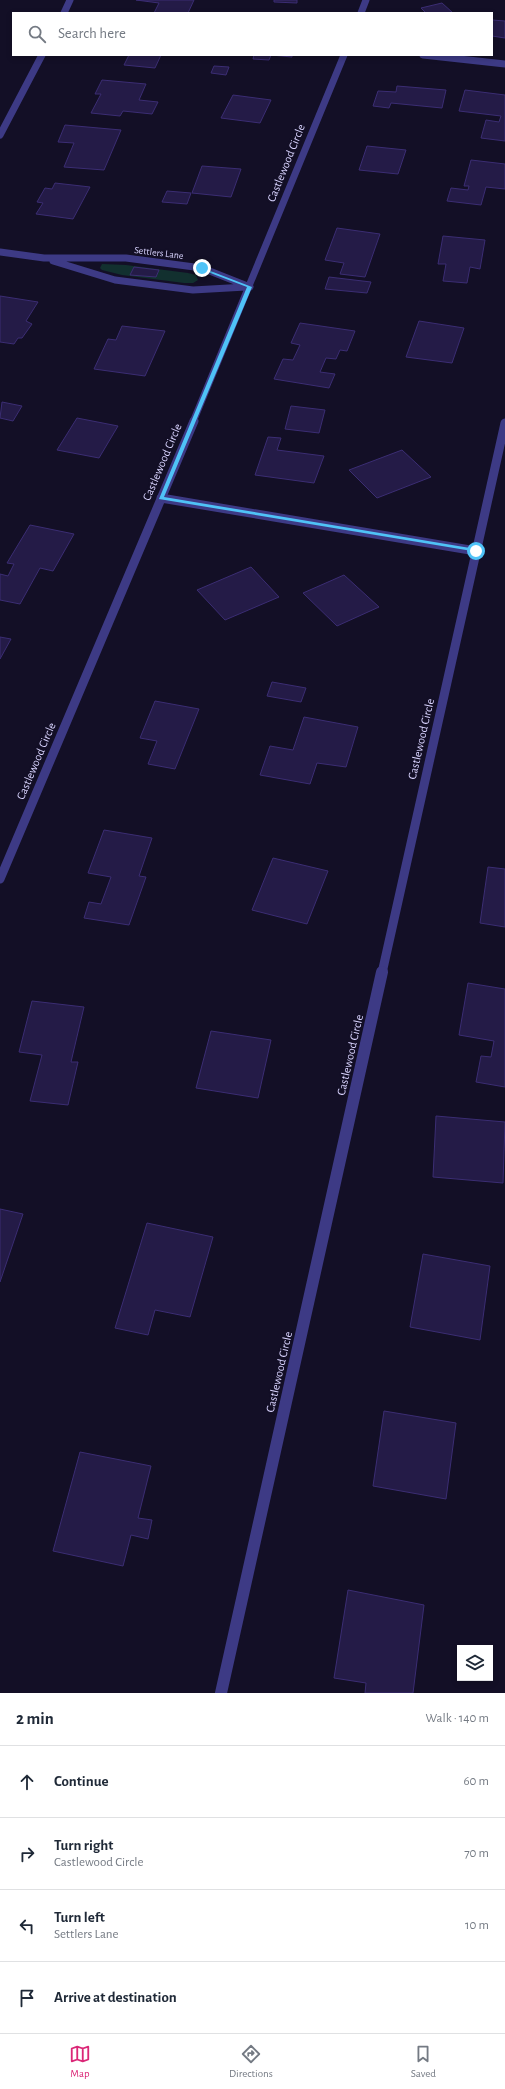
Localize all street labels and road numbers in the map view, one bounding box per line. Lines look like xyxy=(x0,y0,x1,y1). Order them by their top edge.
street label: Castlewood Circle xyxy=(265,122,307,204)
street label: Settlers Lane xyxy=(134,245,184,261)
street label: Castlewood Circle xyxy=(140,422,184,502)
street label: Castlewood Circle xyxy=(406,697,436,781)
street label: Castlewood Circle xyxy=(14,721,58,801)
street label: Castlewood Circle xyxy=(335,1013,365,1097)
street label: Castlewood Circle xyxy=(264,1330,294,1414)

